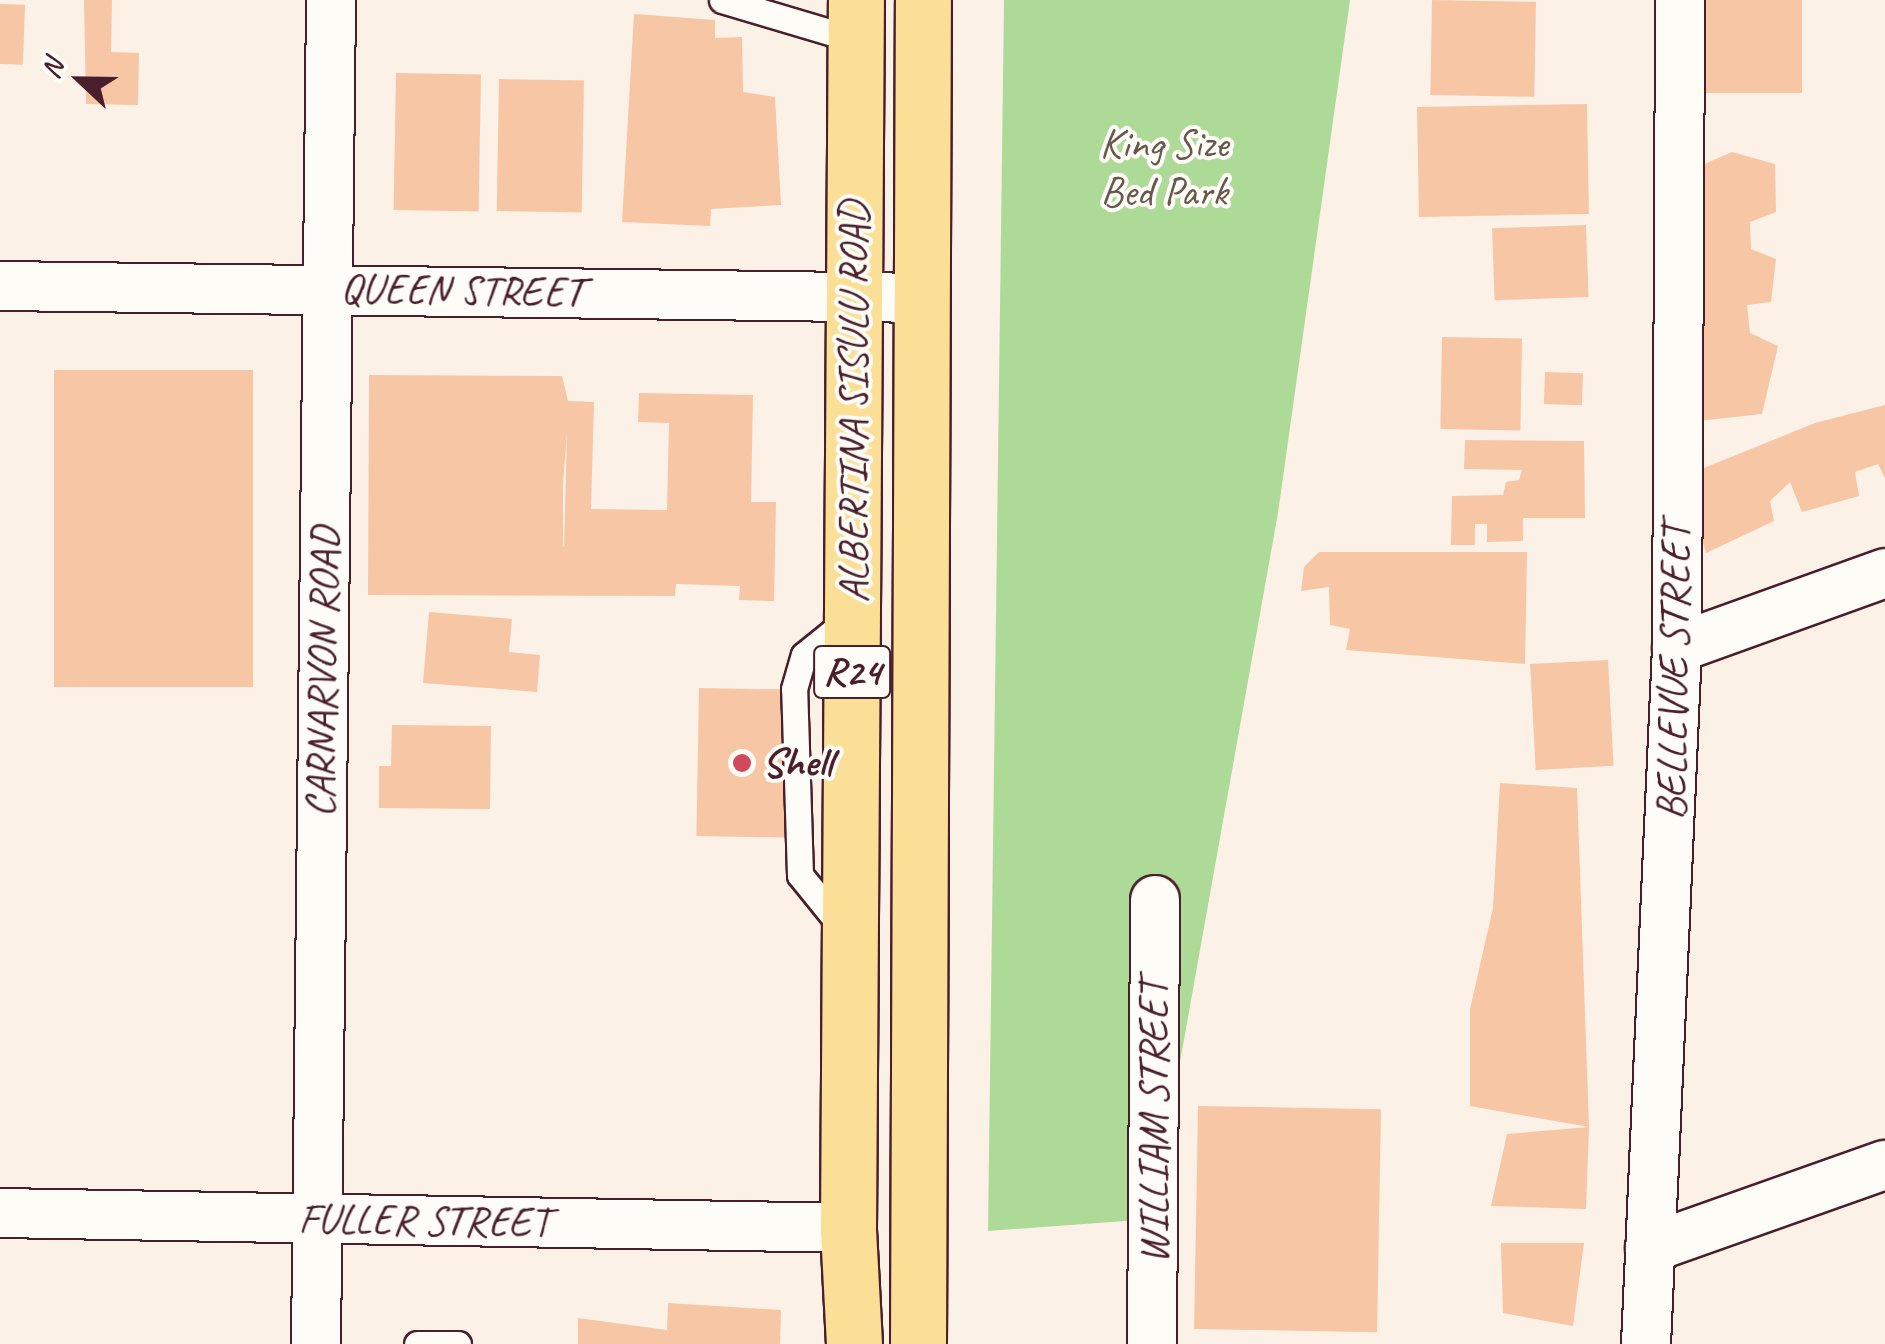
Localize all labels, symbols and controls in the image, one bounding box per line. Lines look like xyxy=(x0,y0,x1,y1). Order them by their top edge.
north arrow xyxy=(30,30,130,130)
text: N xyxy=(32,54,71,83)
park label: King Size Bed Park xyxy=(1099,119,1229,218)
street label: ALBERTINA SISULU ROAD xyxy=(829,199,879,605)
street label: QUEEN STREET xyxy=(340,264,584,318)
street label: BELLEVUE STREET xyxy=(1646,524,1702,820)
street label: CARNARVON ROAD xyxy=(295,526,351,818)
road number: R24 xyxy=(812,637,892,707)
place label: Shell xyxy=(762,738,832,788)
marker: Shell xyxy=(731,752,753,774)
street label: WILLIAM STREET xyxy=(1129,981,1179,1263)
street label: FULLER STREET xyxy=(298,1194,550,1248)

